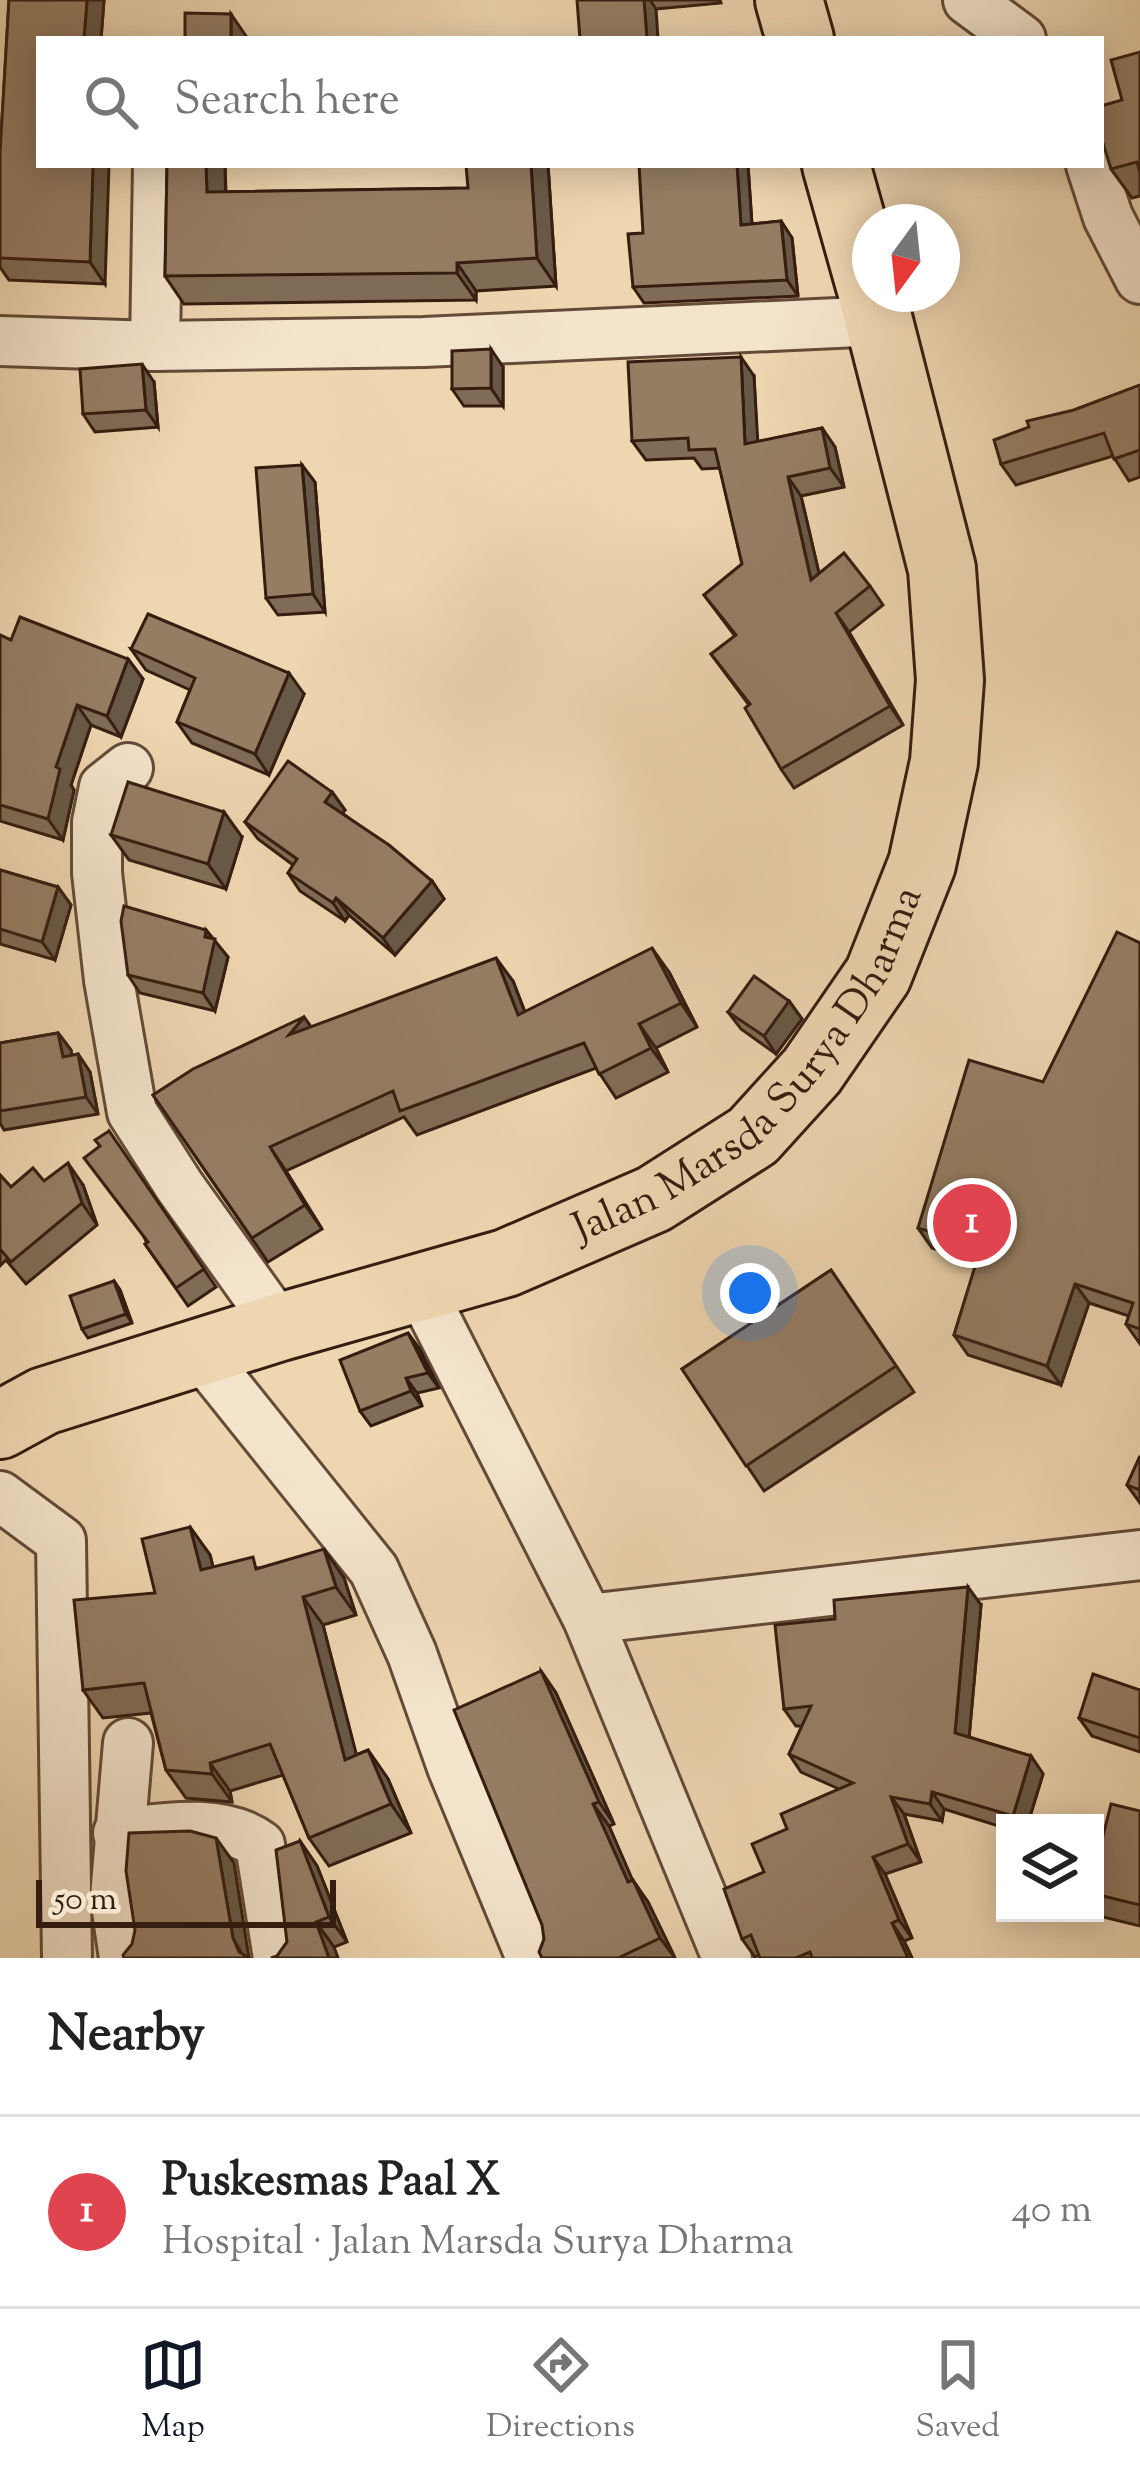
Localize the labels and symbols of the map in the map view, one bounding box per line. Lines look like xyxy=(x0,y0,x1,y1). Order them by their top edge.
north arrow xyxy=(852,204,960,312)
street label: Jalan Marsda Surya Dharma xyxy=(562,878,940,1261)
pin: 1 xyxy=(933,1178,1011,1268)
your location xyxy=(720,1263,780,1323)
scale bar xyxy=(36,1874,336,1927)

